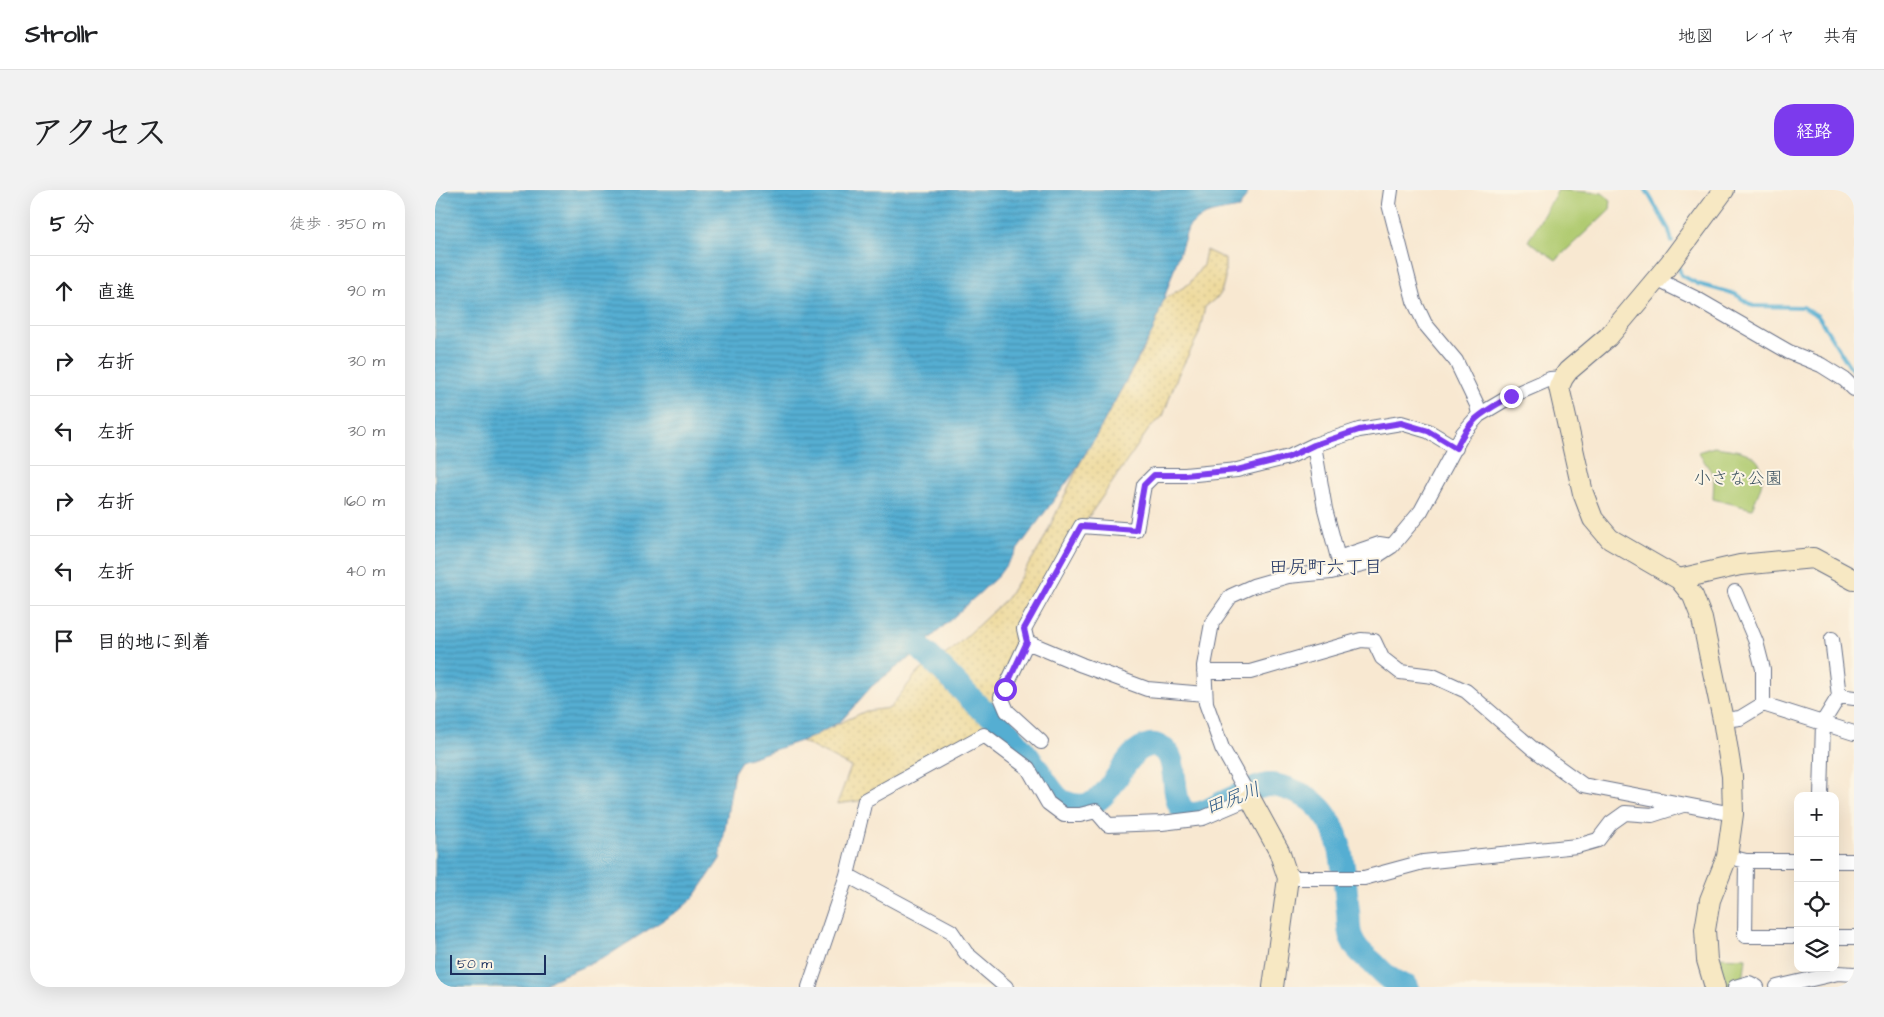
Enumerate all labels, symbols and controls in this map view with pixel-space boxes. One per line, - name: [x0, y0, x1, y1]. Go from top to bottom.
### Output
- text: Strollr: [25, 18, 98, 52]
- text: 地図: [1678, 24, 1714, 49]
- text: レイヤ: [1742, 24, 1795, 49]
- text: 共有: [1823, 24, 1859, 49]
- button: 経路: [1774, 104, 1854, 156]
- text: アクセス: [30, 109, 168, 158]
- text: 5 分: [50, 210, 94, 239]
- text: 徒歩 · 350 m: [290, 213, 385, 235]
- icon: ahead: [50, 277, 78, 305]
- text: 直進: [97, 279, 135, 306]
- text: 90 m: [347, 280, 385, 302]
- icon: right: [50, 347, 78, 375]
- text: 右折: [97, 349, 135, 376]
- text: 30 m: [348, 350, 385, 372]
- route end: [1500, 385, 1523, 408]
- icon: left: [50, 417, 78, 445]
- text: 左折: [97, 419, 135, 446]
- text: 30 m: [348, 420, 385, 442]
- park label: 小さな公園: [1693, 466, 1783, 491]
- icon: right: [50, 487, 78, 515]
- text: 右折: [97, 489, 135, 516]
- text: 160 m: [344, 490, 385, 512]
- district label: 田尻町六丁目: [1269, 554, 1383, 581]
- icon: left: [50, 557, 78, 585]
- text: 左折: [97, 559, 135, 586]
- text: 40 m: [345, 560, 385, 582]
- icon: arrive: [50, 627, 78, 655]
- text: 目的地に到着: [97, 629, 211, 656]
- route start: [994, 678, 1017, 701]
- water label: 田尻川: [1202, 776, 1264, 822]
- map controls: [1794, 792, 1839, 972]
- button: +: [1794, 792, 1839, 837]
- button: −: [1794, 837, 1839, 882]
- button: locate: [1794, 882, 1839, 927]
- button: layers: [1794, 927, 1839, 972]
- scale bar: [450, 952, 546, 975]
- text: 50 m: [457, 954, 492, 974]

